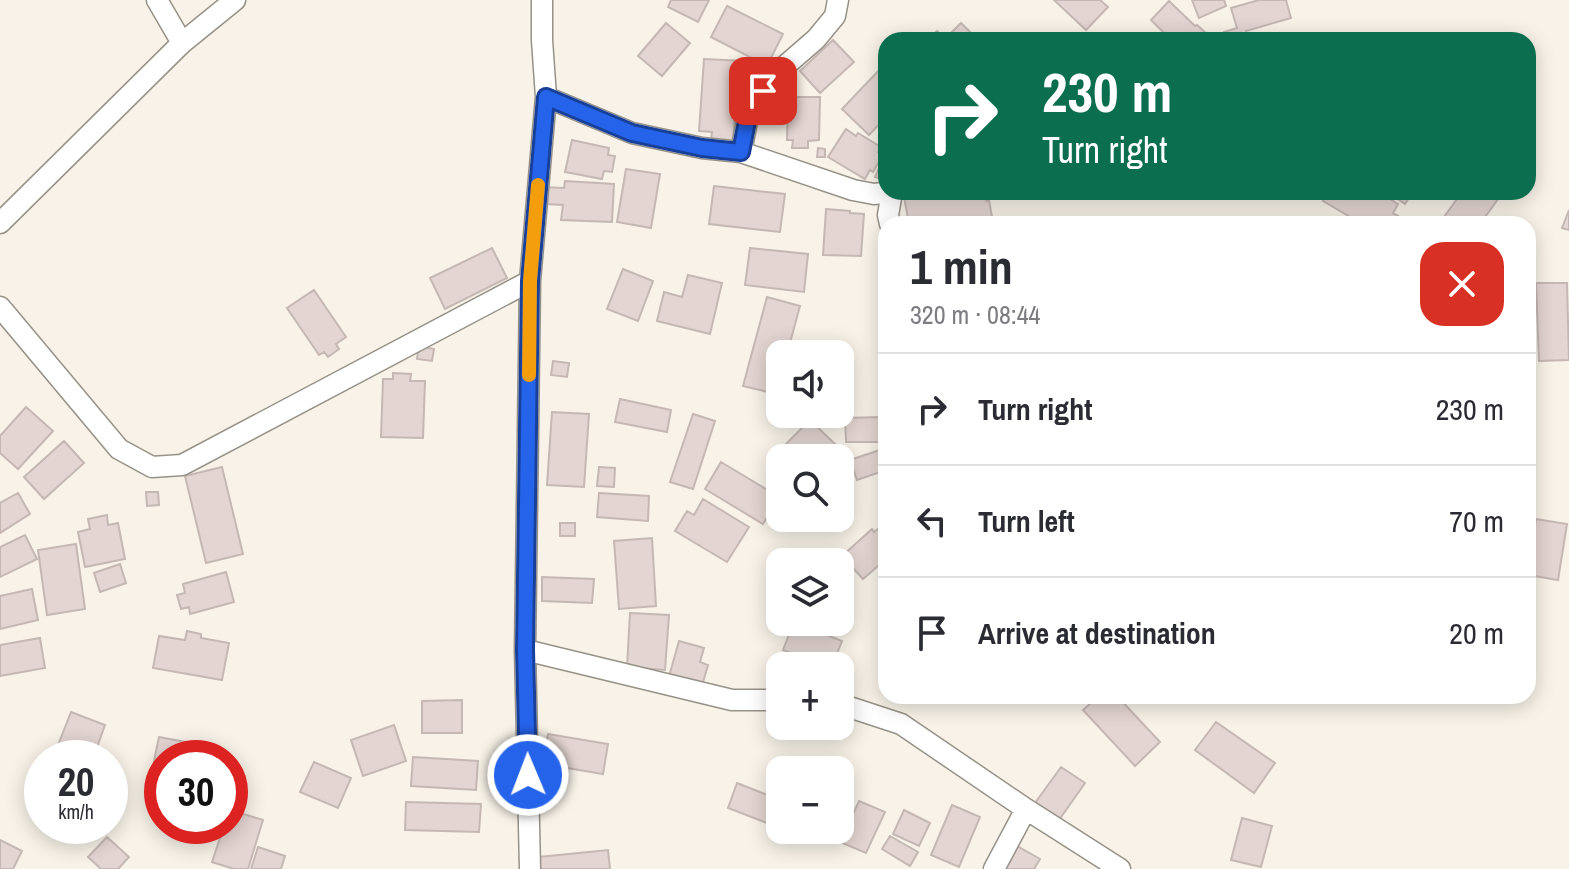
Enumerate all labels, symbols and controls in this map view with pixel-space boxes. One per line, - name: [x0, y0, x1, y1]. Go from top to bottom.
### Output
- text: 230 m: [1042, 54, 1172, 129]
- pin: [729, 57, 797, 125]
- icon: right: [910, 64, 1014, 168]
- icon: arrive: [741, 69, 785, 113]
- text: Turn right: [1042, 126, 1167, 174]
- text: 1 min: [910, 234, 1013, 299]
- button: close: [1420, 242, 1504, 326]
- text: 320 m · 08:44: [910, 297, 1040, 332]
- map controls: [766, 340, 854, 844]
- button: sound: [766, 340, 854, 428]
- icon: right: [910, 387, 954, 431]
- text: Turn right: [978, 389, 1092, 429]
- text: 230 m: [1436, 389, 1504, 429]
- button: search: [766, 444, 854, 532]
- icon: left: [910, 499, 954, 543]
- text: Turn left: [978, 501, 1075, 541]
- text: 70 m: [1449, 501, 1504, 541]
- button: layers: [766, 548, 854, 636]
- icon: arrive: [910, 611, 954, 655]
- text: Arrive at destination: [978, 613, 1216, 653]
- text: 20 m: [1449, 613, 1504, 653]
- button: +: [766, 652, 854, 740]
- position arrow: [486, 733, 570, 817]
- speed limit sign: 30: [144, 740, 248, 844]
- text: 20: [58, 755, 94, 808]
- button: −: [766, 756, 854, 844]
- text: km/h: [58, 798, 94, 825]

